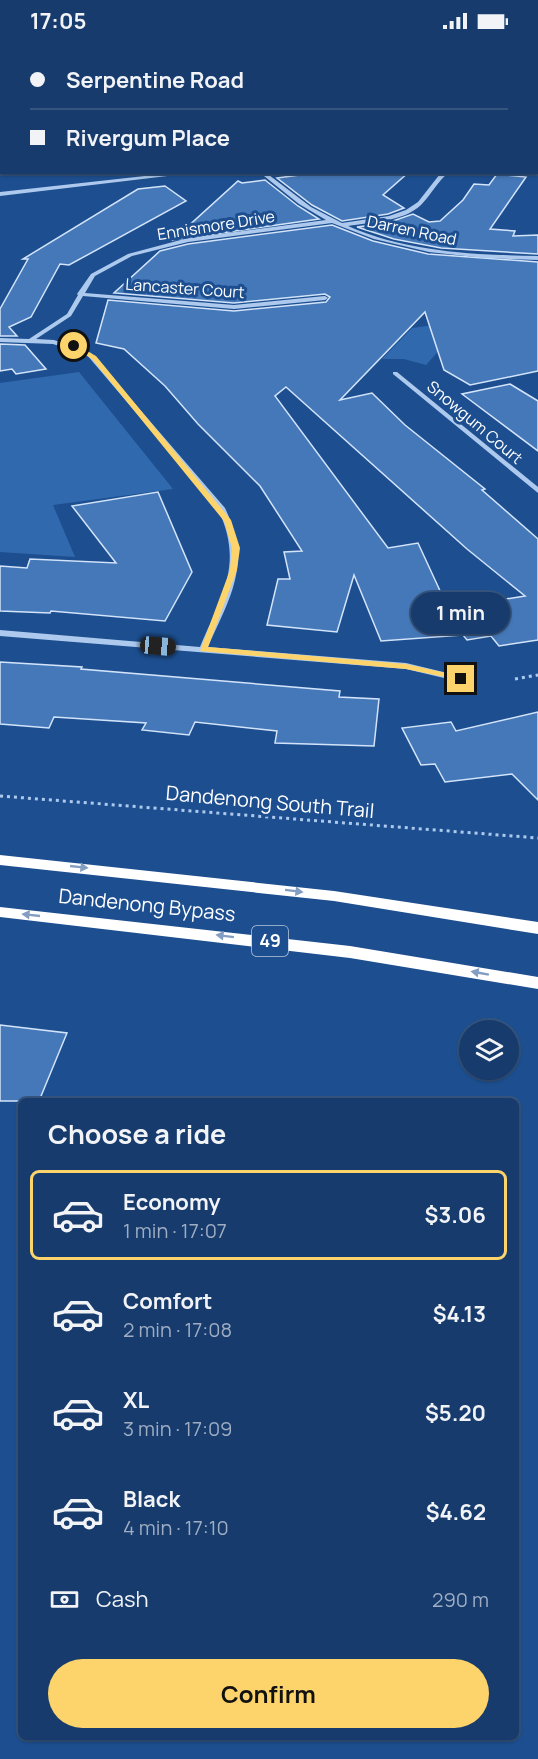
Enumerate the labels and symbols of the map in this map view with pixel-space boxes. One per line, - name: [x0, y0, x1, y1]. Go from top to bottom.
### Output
- street label: Ennismore Drive: [156, 205, 276, 245]
- street label: Darren Road: [365, 210, 459, 250]
- street label: Lancaster Court: [125, 273, 245, 303]
- route start: [60, 332, 87, 359]
- street label: Snowgum Court: [422, 375, 528, 469]
- callout: 1 min: [412, 592, 510, 634]
- car: [139, 635, 177, 657]
- route end: [447, 665, 474, 692]
- street label: Dandenong South Trail: [165, 779, 375, 824]
- one-way arrow: [70, 862, 89, 872]
- street label: Dandenong Bypass: [57, 882, 237, 927]
- one-way arrow: [284, 886, 303, 896]
- one-way arrow: [22, 910, 41, 920]
- road number: 49: [252, 926, 288, 956]
- one-way arrow: [216, 931, 235, 941]
- one-way arrow: [471, 968, 490, 977]

